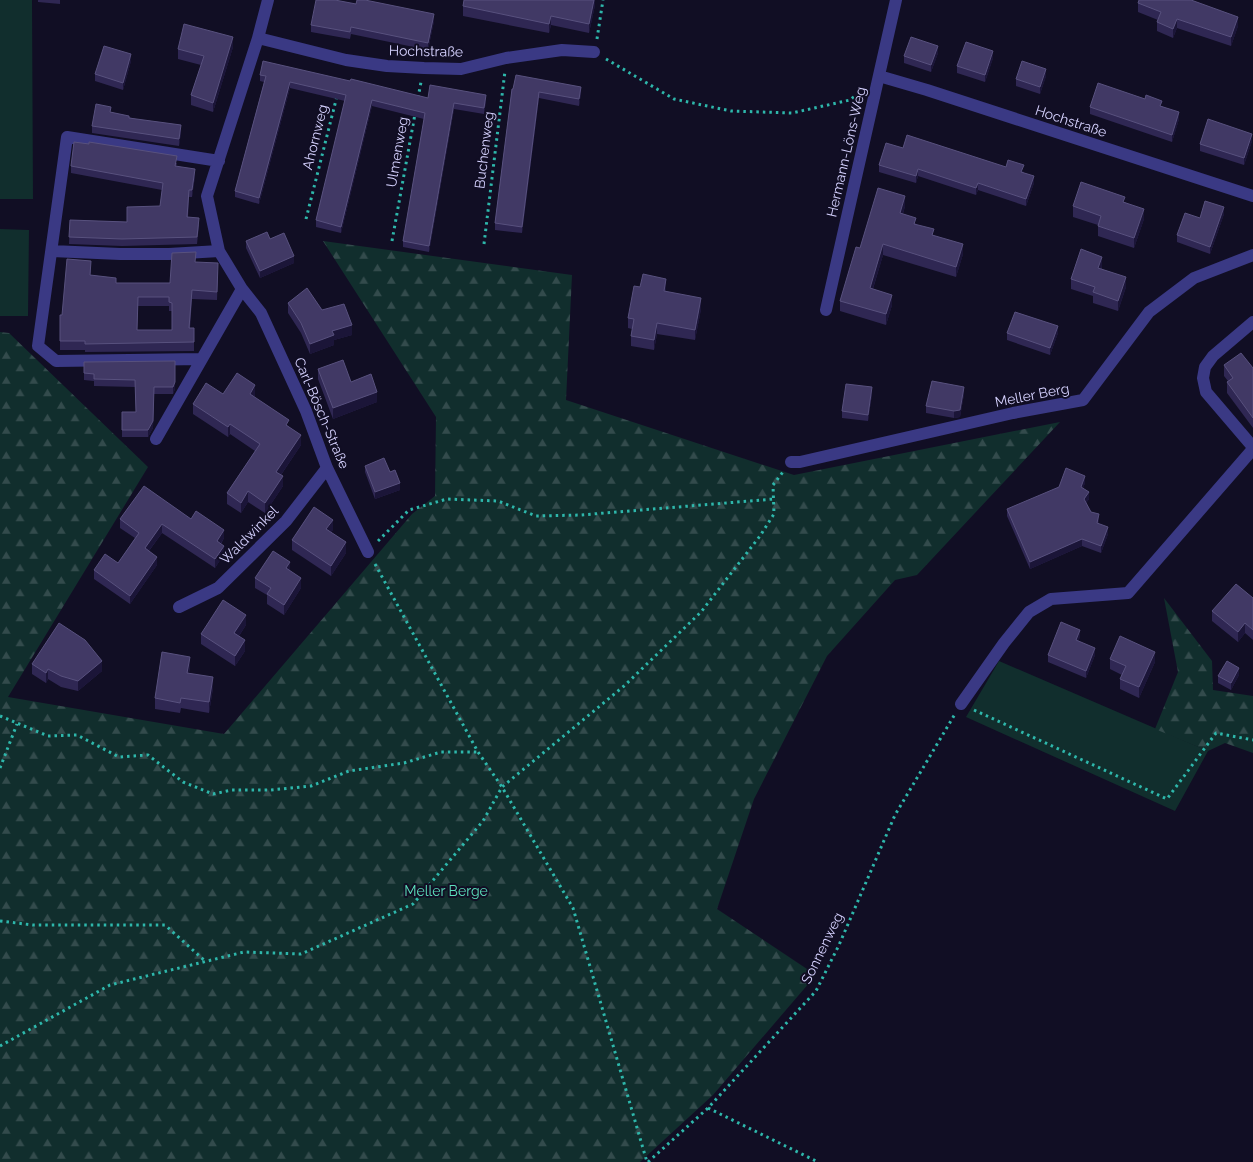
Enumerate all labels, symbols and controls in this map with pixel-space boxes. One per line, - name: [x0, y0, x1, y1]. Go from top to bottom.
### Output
- street label: Hochstraße: [389, 42, 463, 60]
- street label: Hermann-Löns-Weg: [823, 85, 869, 219]
- street label: Hochstraße: [1033, 102, 1109, 140]
- street label: Ahornweg: [299, 103, 331, 171]
- street label: Buchenweg: [471, 110, 497, 190]
- street label: Ulmenweg: [383, 115, 411, 189]
- street label: Carl-Bösch-Straße: [291, 355, 353, 471]
- street label: Meller Berg: [994, 380, 1070, 410]
- street label: Waldwinkel: [217, 502, 282, 567]
- park label: Meller Berge: [404, 883, 488, 899]
- street label: Sonnenweg: [798, 910, 846, 986]

